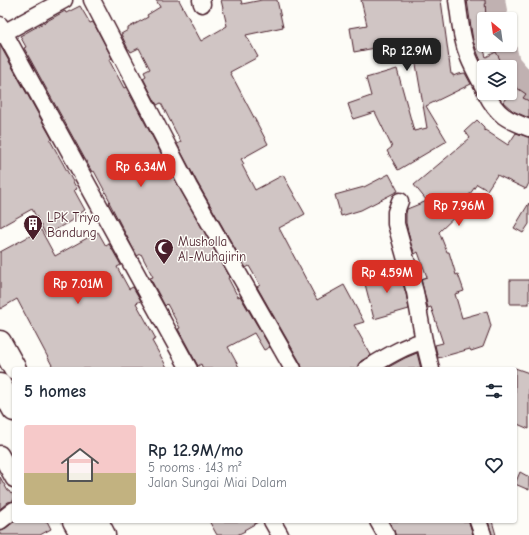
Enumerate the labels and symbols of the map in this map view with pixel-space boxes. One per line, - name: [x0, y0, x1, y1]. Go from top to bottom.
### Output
- north arrow: [477, 12, 517, 52]
- pin: Rp 12.9M: [366, 38, 448, 72]
- pin: Rp 6.34M: [100, 154, 182, 188]
- pin: Rp 7.96M: [418, 193, 500, 227]
- place label: LPK Triyo Bandung: [47, 210, 100, 240]
- building icon: LPK Triyo Bandung: [22, 213, 44, 241]
- place label: Musholla Al-Muhajirin: [178, 234, 246, 264]
- mosque icon: Musholla Al-Muhajirin: [153, 237, 175, 265]
- pin: Rp 4.59M: [346, 260, 428, 294]
- pin: Rp 7.01M: [37, 271, 119, 305]

